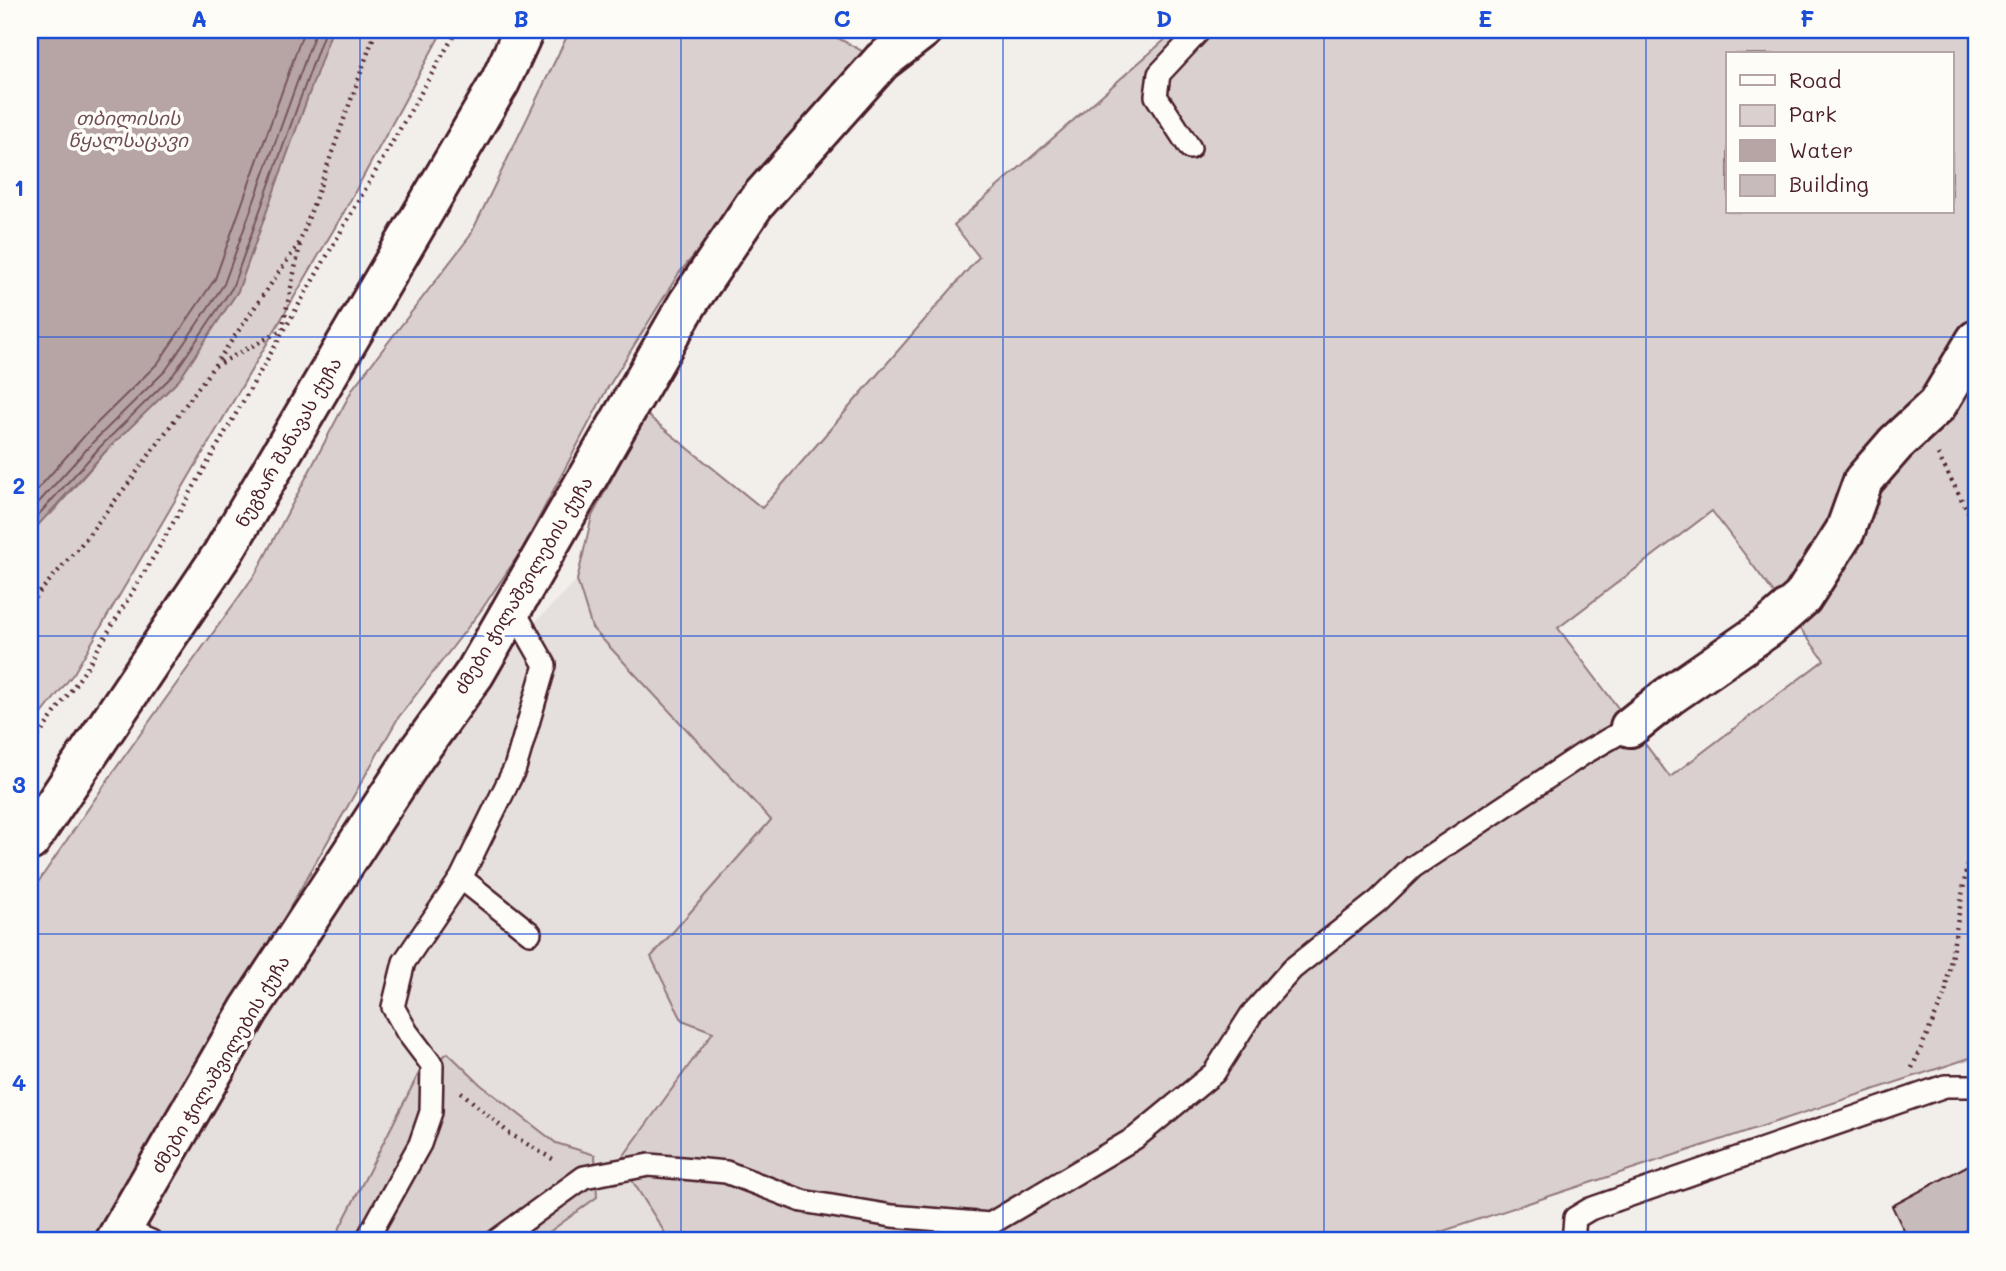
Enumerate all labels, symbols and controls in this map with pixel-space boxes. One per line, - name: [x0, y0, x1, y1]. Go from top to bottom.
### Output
- text: A: [191, 3, 207, 33]
- text: B: [513, 3, 529, 33]
- text: C: [833, 3, 851, 33]
- text: D: [1156, 3, 1172, 33]
- text: E: [1478, 3, 1492, 33]
- text: F: [1800, 3, 1814, 33]
- legend: [1726, 52, 1954, 214]
- text: Road: [1789, 66, 1841, 93]
- text: Park: [1789, 100, 1837, 127]
- water label: თბილისის წყალსაცავი: [68, 105, 189, 152]
- text: Water: [1789, 136, 1853, 163]
- text: Building: [1789, 170, 1869, 197]
- text: 1: [14, 172, 24, 202]
- street label: ნუგზარ შანავას ქუჩა: [229, 353, 347, 531]
- text: 2: [13, 470, 25, 500]
- street label: ძმები ჭილაშვილების ქუჩა: [448, 472, 598, 698]
- text: 3: [12, 769, 26, 799]
- street label: ძმები ჭილაშვილების ქუჩა: [145, 951, 295, 1177]
- text: 4: [12, 1067, 26, 1097]

